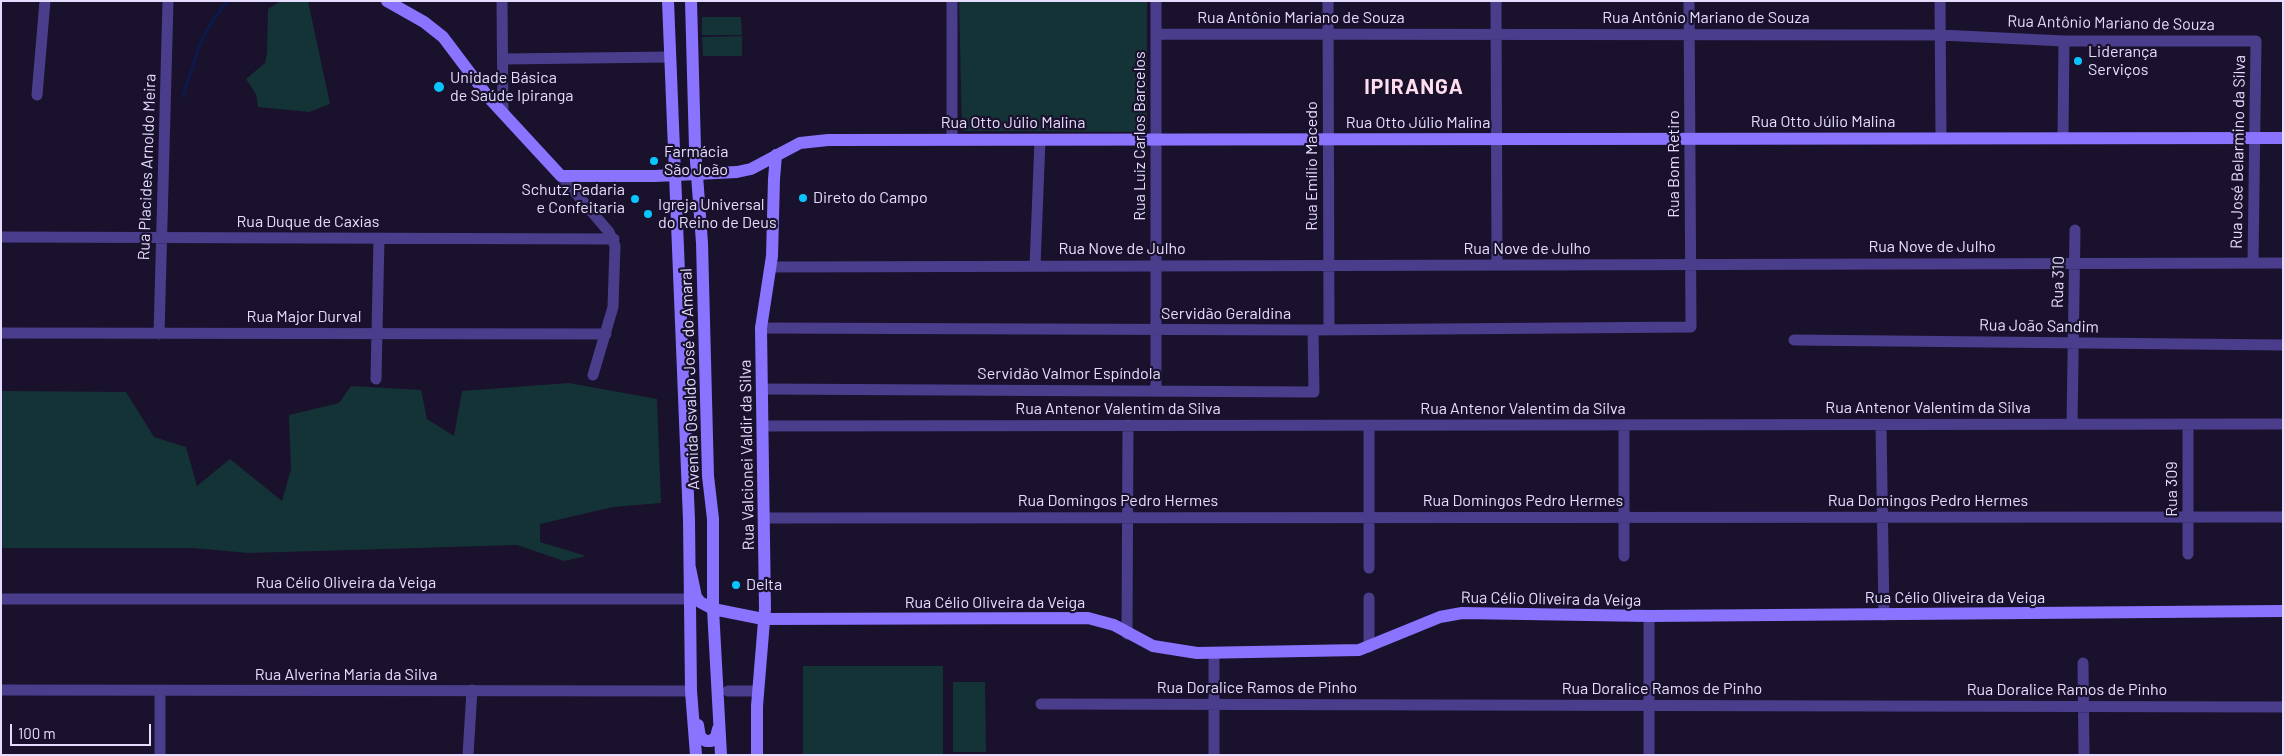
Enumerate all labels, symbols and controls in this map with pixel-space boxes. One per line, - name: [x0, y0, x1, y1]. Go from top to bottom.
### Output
- street label: Rua Antônio Mariano de Souza: [1197, 8, 1405, 28]
- street label: Rua Antônio Mariano de Souza: [1602, 8, 1810, 28]
- street label: Rua Antônio Mariano de Souza: [2007, 12, 2215, 34]
- place label: Liderança Serviços: [2088, 42, 2157, 80]
- street label: Rua Luiz Carlos Barcelos: [1130, 51, 1150, 221]
- marker: Liderança Serviços: [2072, 55, 2084, 67]
- street label: Rua José Belarmino da Silva: [2227, 55, 2249, 249]
- place label: Unidade Básica de Saúde Ipiranga: [450, 68, 573, 106]
- street label: Rua Placides Arnoldo Meira: [134, 73, 160, 261]
- district label: IPIRANGA: [1363, 74, 1465, 100]
- marker: Unidade Básica de Saúde Ipiranga: [432, 80, 446, 94]
- street label: Rua Emílio Macedo: [1302, 101, 1322, 231]
- street label: Rua Bom Retiro: [1664, 110, 1684, 218]
- street label: Rua Otto Júlio Malina: [1751, 112, 1895, 132]
- street label: Rua Otto Júlio Malina: [941, 113, 1085, 133]
- street label: Rua Otto Júlio Malina: [1346, 113, 1490, 133]
- place label: Farmácia São João: [664, 142, 728, 180]
- marker: Farmácia São João: [648, 155, 660, 167]
- place label: Schutz Padaria e Confeitaria: [521, 180, 625, 218]
- place label: Direto do Campo: [813, 188, 928, 208]
- marker: Direto do Campo: [797, 192, 809, 204]
- marker: Schutz Padaria e Confeitaria: [629, 193, 641, 205]
- place label: Igreja Universal do Reino de Deus: [658, 195, 777, 233]
- marker: Igreja Universal do Reino de Deus: [642, 208, 654, 220]
- street label: Rua Duque de Caxias: [237, 212, 379, 232]
- street label: Rua Nove de Julho: [1868, 237, 1996, 257]
- street label: Rua Nove de Julho: [1058, 239, 1186, 259]
- street label: Rua Nove de Julho: [1463, 239, 1591, 259]
- street label: Rua 310: [2048, 256, 2068, 308]
- street label: Avenida Osvaldo José do Amaral: [677, 268, 703, 490]
- street label: Servidão Geraldina: [1161, 304, 1291, 324]
- street label: Rua Major Durval: [247, 307, 361, 327]
- street label: Rua João Sandim: [1979, 315, 2099, 337]
- street label: Rua Valcionei Valdir da Silva: [736, 359, 758, 551]
- street label: Servidão Valmor Espíndola: [977, 364, 1161, 384]
- street label: Rua Antenor Valentim da Silva: [1825, 398, 2031, 418]
- street label: Rua Antenor Valentim da Silva: [1015, 399, 1221, 419]
- street label: Rua Antenor Valentim da Silva: [1420, 399, 1626, 419]
- street label: Rua 309: [2162, 461, 2182, 517]
- street label: Rua Domingos Pedro Hermes: [1018, 491, 1218, 511]
- street label: Rua Domingos Pedro Hermes: [1423, 491, 1623, 511]
- street label: Rua Domingos Pedro Hermes: [1828, 491, 2028, 511]
- street label: Rua Célio Oliveira da Veiga: [256, 573, 436, 593]
- place label: Delta: [746, 575, 782, 595]
- marker: Delta: [730, 579, 742, 591]
- street label: Rua Célio Oliveira da Veiga: [1461, 588, 1641, 610]
- street label: Rua Célio Oliveira da Veiga: [1865, 588, 2045, 608]
- street label: Rua Célio Oliveira da Veiga: [905, 593, 1085, 613]
- street label: Rua Alverina Maria da Silva: [255, 665, 437, 685]
- street label: Rua Doralice Ramos de Pinho: [1157, 678, 1357, 698]
- street label: Rua Doralice Ramos de Pinho: [1562, 679, 1762, 699]
- street label: Rua Doralice Ramos de Pinho: [1967, 680, 2167, 700]
- scale bar: [12, 714, 154, 746]
- text: 100 m: [18, 724, 56, 742]

